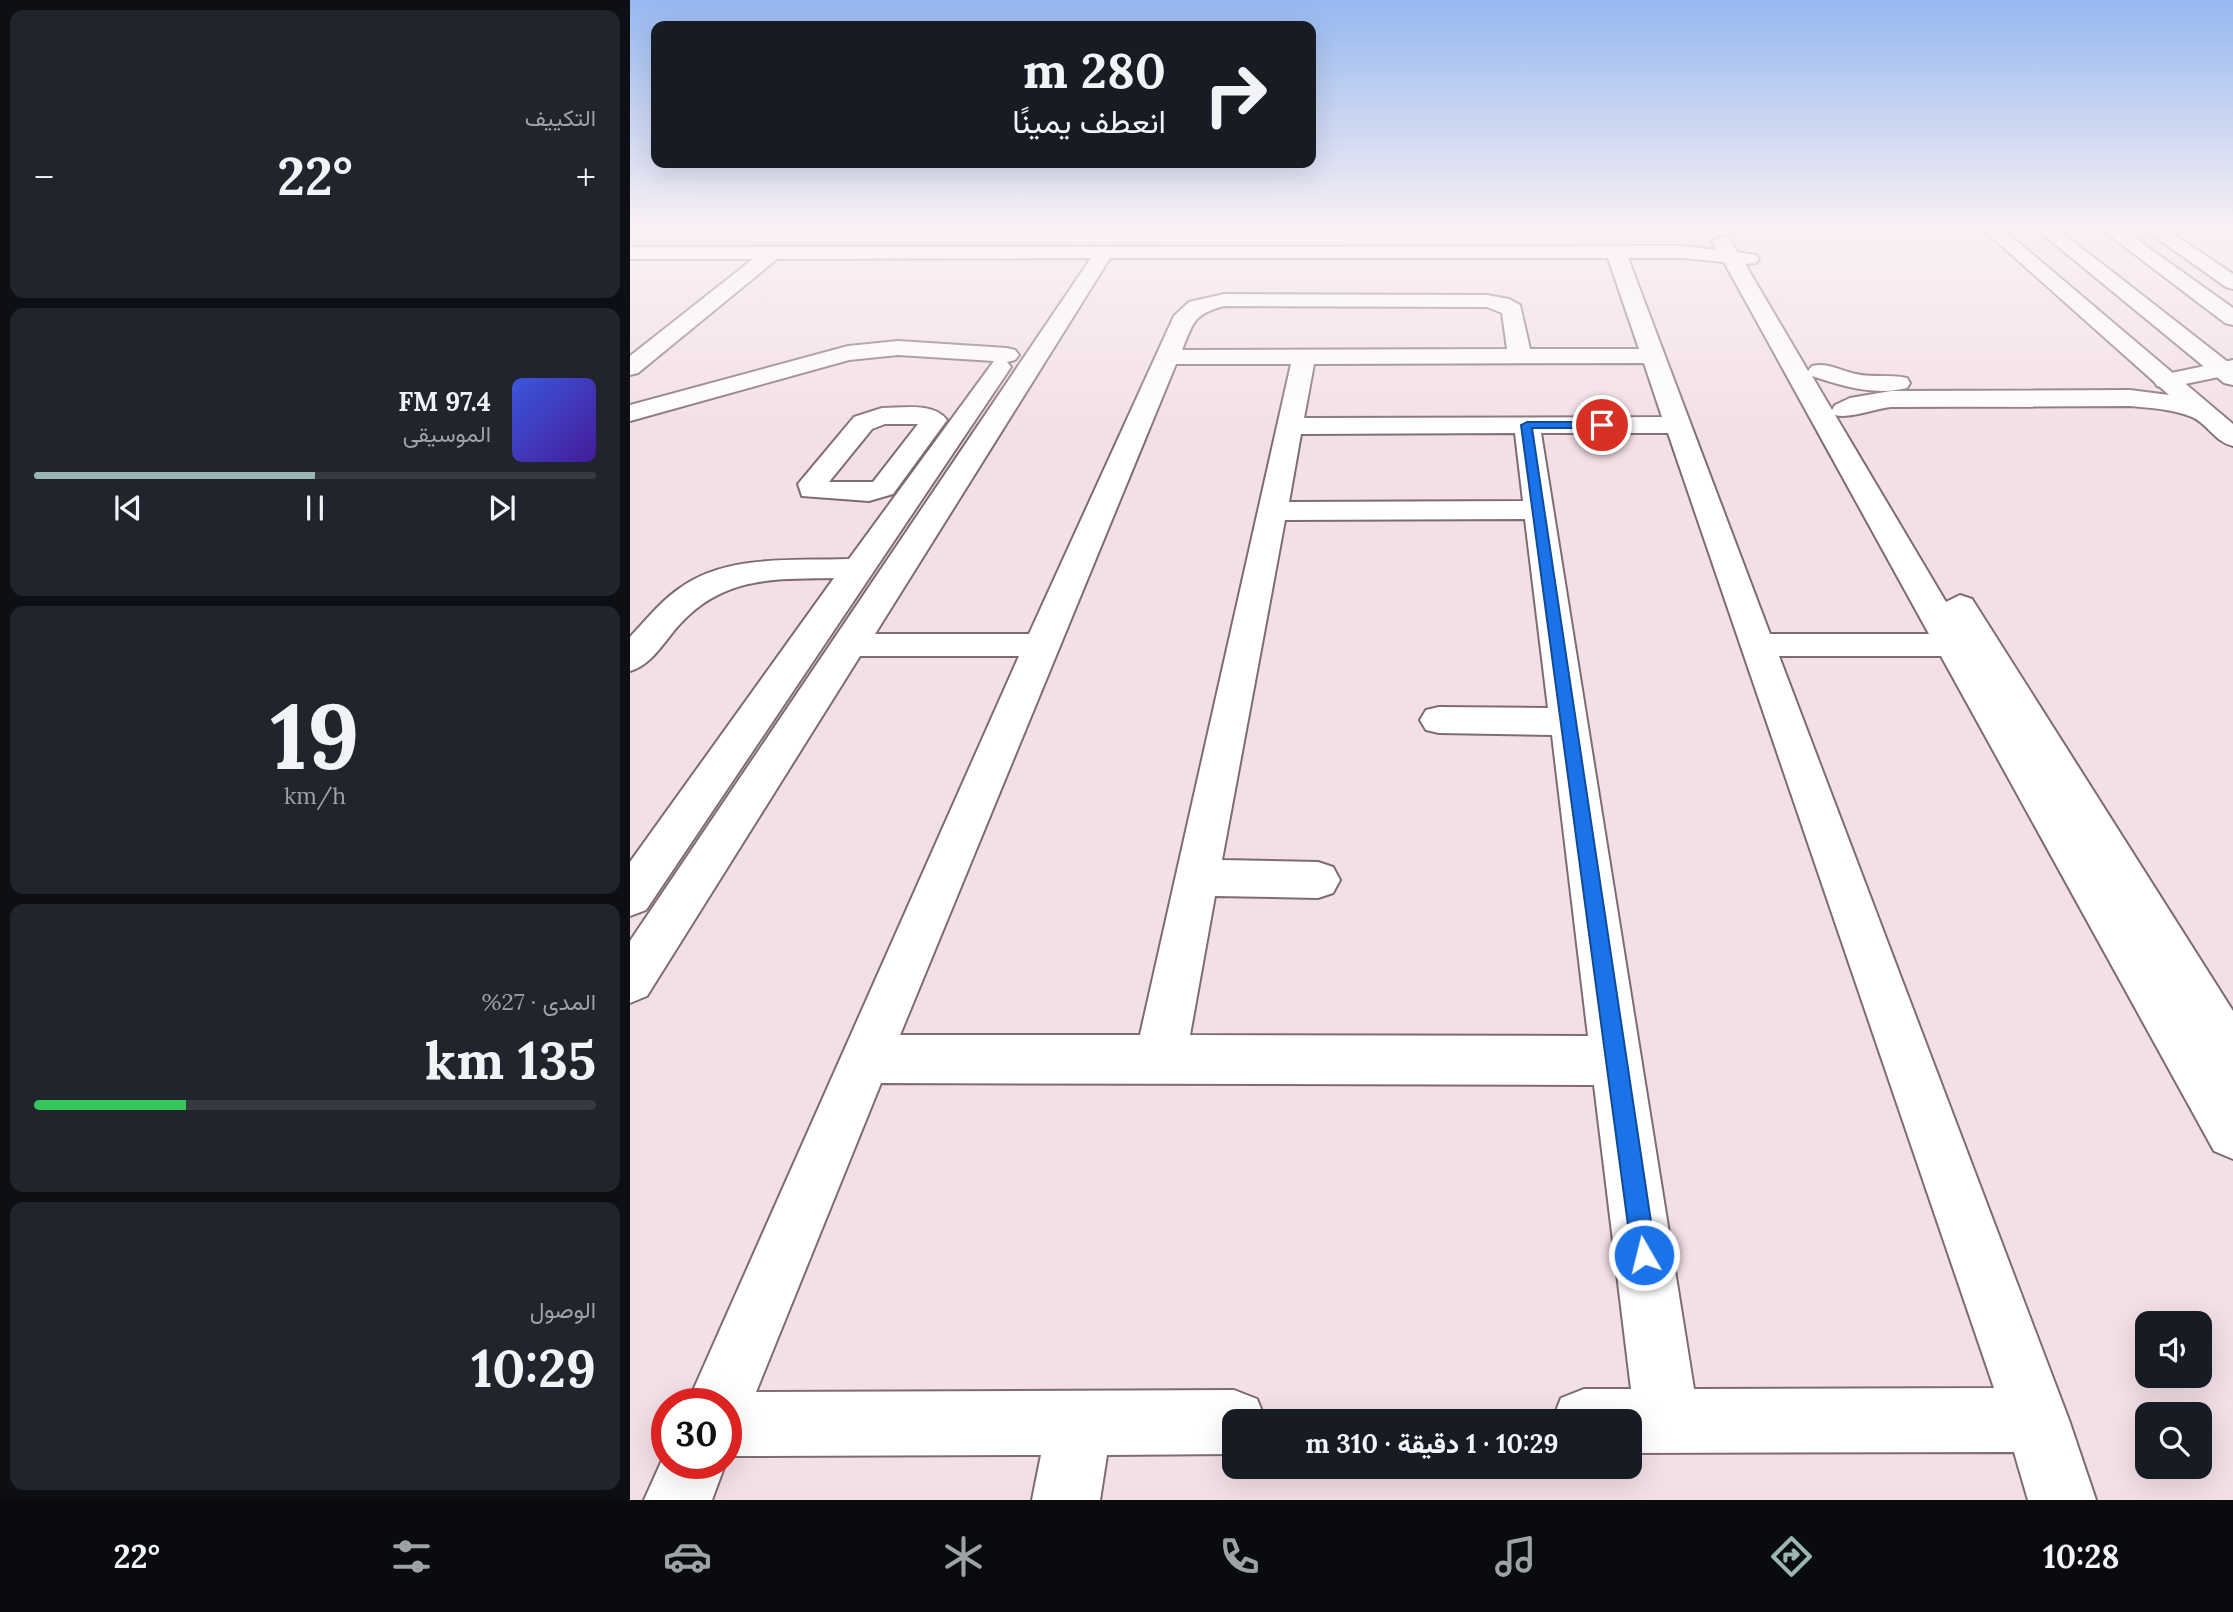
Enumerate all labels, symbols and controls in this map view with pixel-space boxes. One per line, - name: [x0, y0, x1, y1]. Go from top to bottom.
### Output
- text: 280 m: [1023, 39, 1166, 101]
- icon: right: [1190, 49, 1281, 140]
- text: انعطف يمينًا: [1012, 101, 1166, 142]
- text: التكييف: [525, 103, 596, 132]
- text: 22°: [277, 143, 353, 209]
- text: −: [34, 153, 54, 201]
- text: +: [576, 153, 596, 201]
- text: 97.4 FM: [398, 385, 491, 418]
- pin: [1572, 395, 1632, 455]
- icon: arrive: [1583, 406, 1621, 444]
- text: الموسيقى: [403, 419, 491, 448]
- icon: previous: [109, 489, 147, 527]
- icon: pause: [296, 489, 334, 527]
- icon: next: [483, 489, 521, 527]
- text: 19: [270, 677, 360, 794]
- text: km/h: [284, 781, 346, 810]
- text: المدى · 27%: [482, 987, 596, 1016]
- text: 135 km: [425, 1027, 596, 1093]
- position arrow: [1607, 1218, 1681, 1292]
- text: الوصول: [530, 1295, 596, 1324]
- map controls: [2135, 1311, 2212, 1479]
- button: sound: [2135, 1311, 2212, 1388]
- text: 10:29: [471, 1335, 596, 1401]
- speed limit sign: 30: [651, 1388, 742, 1479]
- button: search: [2135, 1402, 2212, 1479]
- text: 10:29 · 1 دقيقة · 310 m: [1306, 1427, 1558, 1460]
- icon: filters: [387, 1532, 436, 1581]
- icon: car: [663, 1532, 712, 1581]
- icon: climate: [939, 1532, 988, 1581]
- icon: phone: [1215, 1532, 1264, 1581]
- icon: music: [1491, 1532, 1540, 1581]
- icon: directions: [1767, 1532, 1816, 1581]
- text: 22°: [114, 1536, 160, 1577]
- text: 10:28: [2043, 1536, 2120, 1577]

